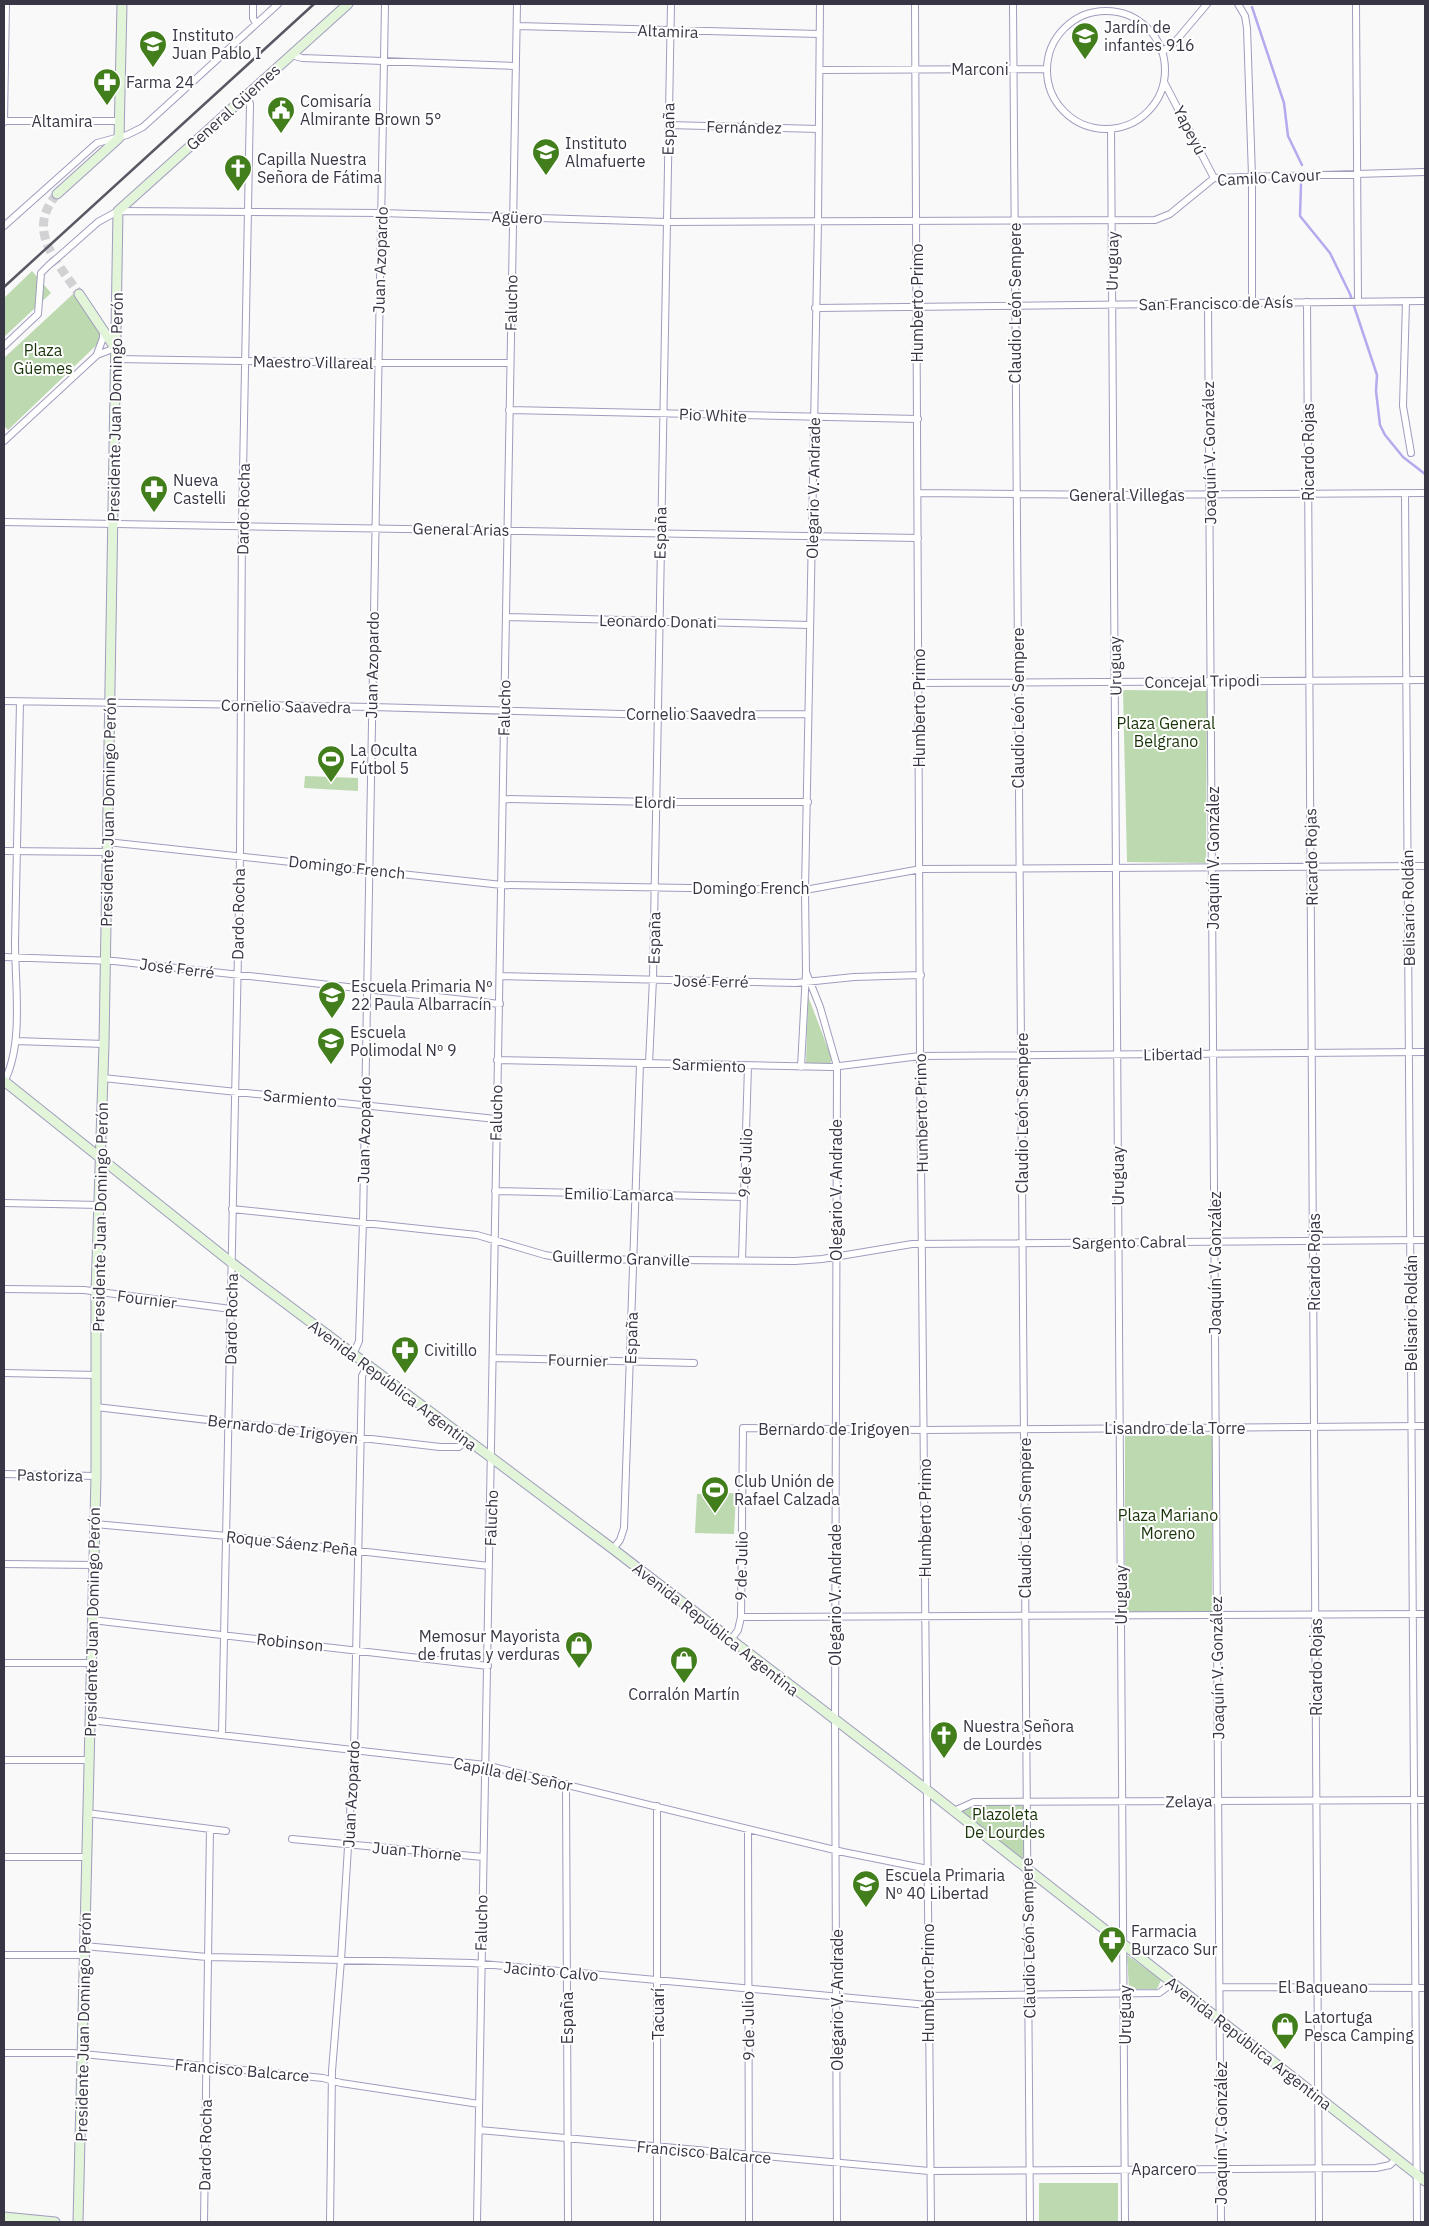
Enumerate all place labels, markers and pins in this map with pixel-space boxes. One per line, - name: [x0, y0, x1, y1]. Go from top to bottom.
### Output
- place label: Jardín de infantes 916: [1104, 17, 1195, 55]
- school or university icon: Jardín de infantes 916: [1070, 21, 1100, 60]
- place label: Instituto Juan Pablo I: [172, 25, 262, 63]
- school or university icon: Instituto Juan Pablo I: [138, 29, 168, 68]
- pharmacy icon: Farma 24: [92, 67, 122, 106]
- place label: Farma 24: [126, 72, 194, 92]
- place label: Comisaría Almirante Brown 5°: [300, 91, 442, 129]
- public building icon: Comisaría Almirante Brown 5°: [266, 95, 296, 134]
- place label: Instituto Almafuerte: [565, 133, 646, 171]
- school or university icon: Instituto Almafuerte: [531, 137, 561, 176]
- place label: Capilla Nuestra Señora de Fátima: [257, 149, 383, 187]
- church icon: Capilla Nuestra Señora de Fátima: [223, 153, 253, 192]
- place label: Nueva Castelli: [173, 470, 226, 508]
- pharmacy icon: Nueva Castelli: [139, 474, 169, 513]
- place label: La Oculta Fútbol 5: [350, 740, 418, 778]
- sports icon: La Oculta Fútbol 5: [316, 744, 346, 783]
- place label: Escuela Primaria Nº 22 Paula Albarracín: [351, 976, 493, 1014]
- school or university icon: Escuela Primaria Nº 22 Paula Albarracín: [317, 980, 347, 1019]
- place label: Escuela Polimodal Nº 9: [350, 1022, 457, 1060]
- school or university icon: Escuela Polimodal Nº 9: [316, 1026, 346, 1065]
- pharmacy icon: Civitillo: [390, 1335, 420, 1374]
- place label: Civitillo: [424, 1340, 477, 1360]
- place label: Club Unión de Rafael Calzada: [734, 1471, 840, 1509]
- sports icon: Club Unión de Rafael Calzada: [700, 1475, 730, 1514]
- place label: Memosur Mayorista de frutas y verduras: [418, 1626, 560, 1664]
- shop icon: Memosur Mayorista de frutas y verduras: [564, 1630, 594, 1669]
- shop icon: Corralón Martín: [669, 1645, 699, 1684]
- place label: Corralón Martín: [628, 1684, 740, 1704]
- place label: Nuestra Señora de Lourdes: [963, 1716, 1075, 1754]
- church icon: Nuestra Señora de Lourdes: [929, 1720, 959, 1759]
- place label: Escuela Primaria Nº 40 Libertad: [885, 1865, 1006, 1903]
- school or university icon: Escuela Primaria Nº 40 Libertad: [851, 1869, 881, 1908]
- place label: Farmacia Burzaco Sur: [1131, 1921, 1217, 1959]
- pharmacy icon: Farmacia Burzaco Sur: [1097, 1925, 1127, 1964]
- place label: Latortuga Pesca Camping: [1304, 2007, 1414, 2045]
- shop icon: Latortuga Pesca Camping: [1270, 2011, 1300, 2050]

